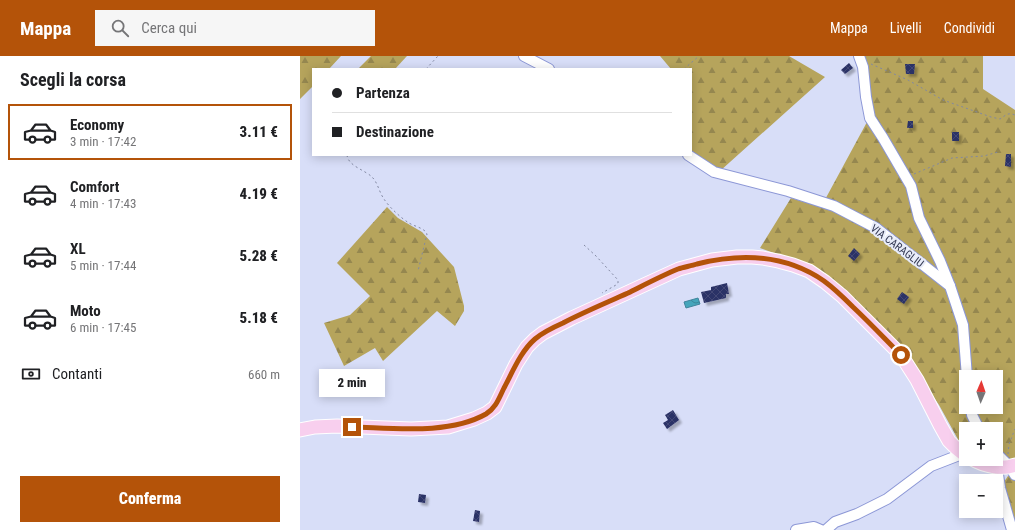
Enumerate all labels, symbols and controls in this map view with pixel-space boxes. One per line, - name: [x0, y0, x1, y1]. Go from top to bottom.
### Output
- search box: [95, 10, 375, 46]
- text: Mappa: [20, 17, 71, 40]
- icon: search: [109, 17, 131, 39]
- text: Cerca qui: [141, 19, 197, 37]
- text: Mappa: [830, 20, 868, 36]
- text: Livelli: [890, 20, 922, 36]
- text: Condividi: [944, 20, 995, 36]
- text: Scegli la corsa: [20, 69, 126, 90]
- text: Partenza: [356, 84, 410, 102]
- icon: car: [22, 114, 58, 150]
- text: Economy: [70, 116, 124, 134]
- text: 3.11 €: [240, 123, 278, 141]
- text: Destinazione: [356, 123, 434, 141]
- text: 3 min · 17:42: [70, 134, 136, 149]
- icon: car: [22, 176, 58, 212]
- text: Comfort: [70, 178, 119, 196]
- text: 4.19 €: [240, 185, 278, 203]
- text: 4 min · 17:43: [70, 196, 136, 211]
- street label: VIA CARAGLIU: [868, 222, 926, 270]
- icon: car: [22, 238, 58, 274]
- text: XL: [70, 240, 86, 258]
- text: 5.28 €: [240, 247, 278, 265]
- text: 5 min · 17:44: [70, 258, 136, 273]
- icon: car: [22, 300, 58, 336]
- text: Moto: [70, 302, 101, 320]
- text: 5.18 €: [240, 309, 278, 327]
- text: 6 min · 17:45: [70, 320, 136, 335]
- route start: [892, 346, 910, 364]
- icon: cash: [20, 363, 42, 385]
- text: Contanti: [52, 365, 102, 383]
- text: 660 m: [248, 367, 280, 382]
- callout: 2 min: [319, 369, 385, 397]
- north arrow: [959, 370, 1003, 414]
- map controls: [959, 370, 1003, 518]
- text: 2 min: [338, 375, 366, 390]
- route end: [343, 418, 361, 436]
- button: +: [959, 422, 1003, 466]
- button: −: [959, 474, 1003, 518]
- button: Conferma: [20, 476, 280, 522]

